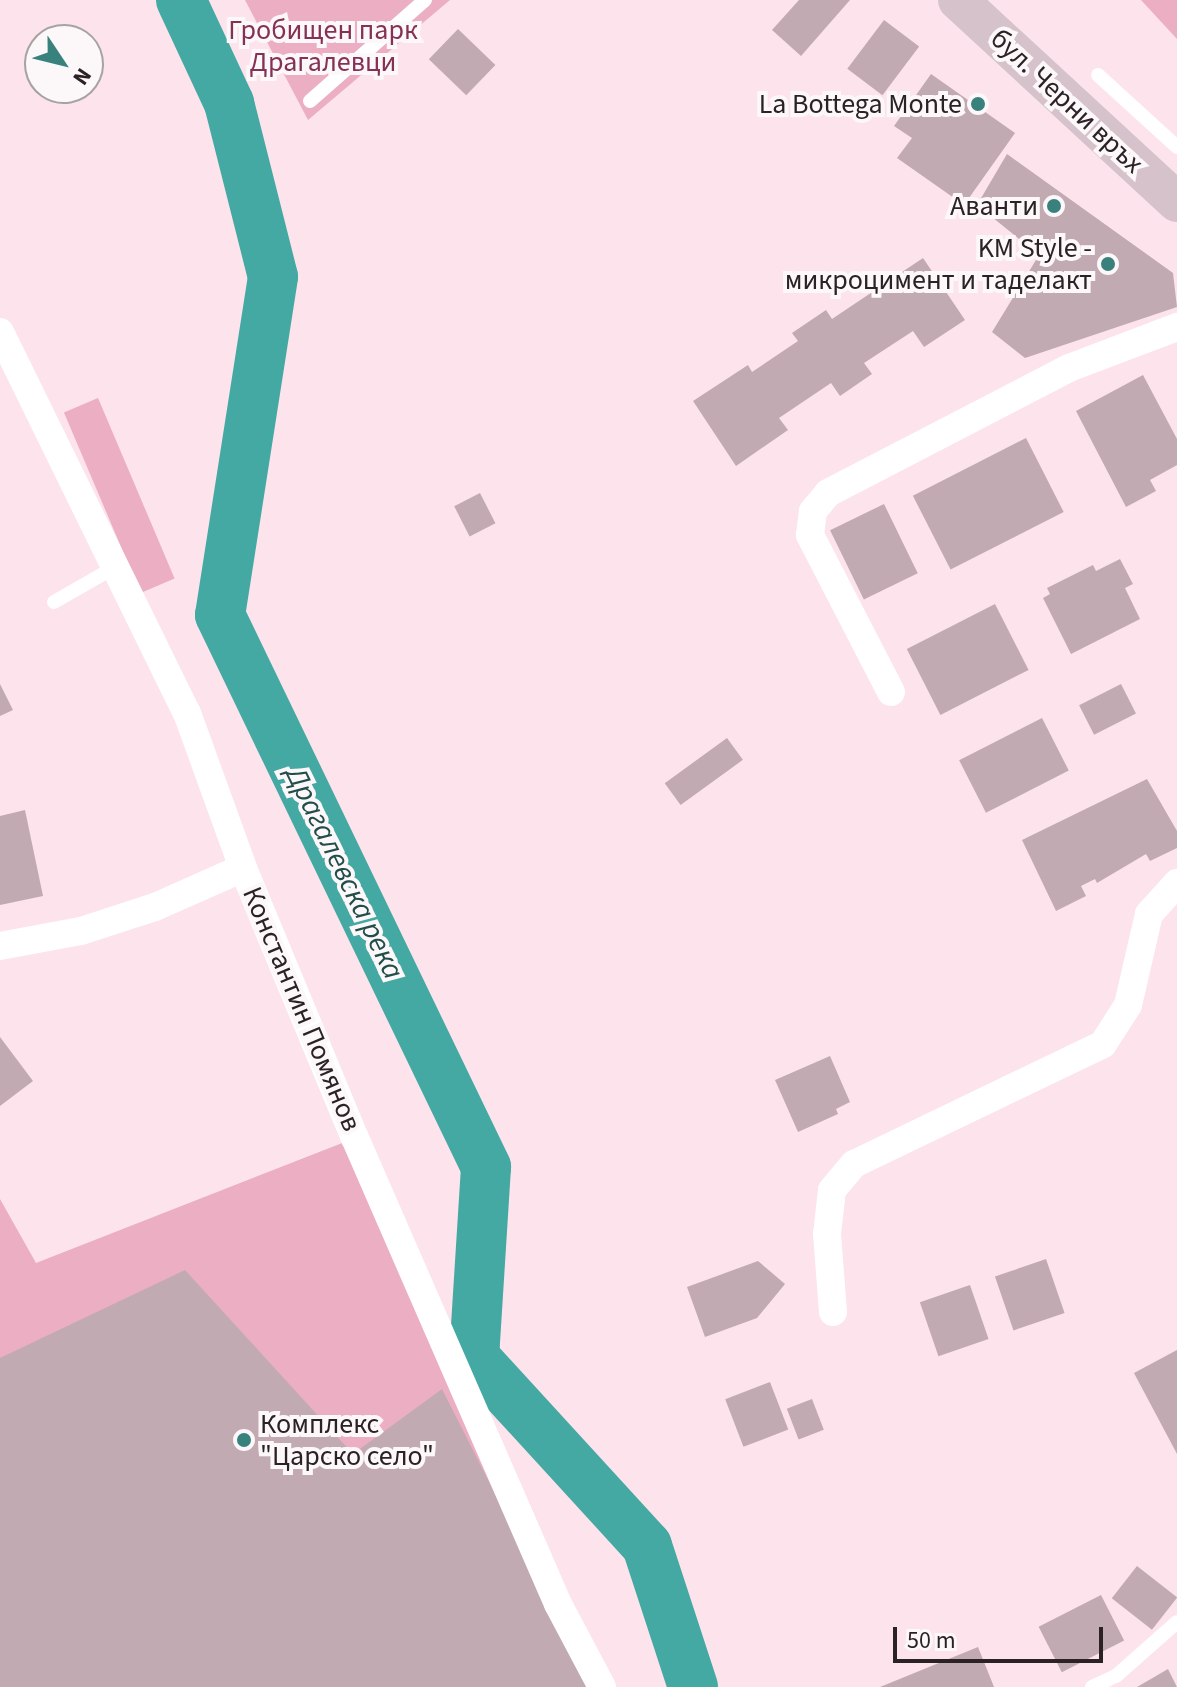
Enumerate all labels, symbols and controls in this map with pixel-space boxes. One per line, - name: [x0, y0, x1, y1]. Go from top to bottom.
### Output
- park label: Гробищен парк Драгалевци: [228, 13, 418, 79]
- street label: бул. Черни връх: [984, 22, 1150, 180]
- north arrow: [24, 24, 104, 104]
- text: N: [65, 61, 99, 92]
- place label: La Bottega Monte: [759, 87, 962, 121]
- marker: La Bottega Monte: [969, 95, 987, 113]
- place label: Аванти: [950, 189, 1038, 223]
- marker: Аванти: [1045, 197, 1063, 215]
- place label: KM Style - микроцимент и таделакт: [785, 231, 1092, 297]
- marker: KM Style - микроцимент и таделакт: [1099, 255, 1117, 273]
- water label: Драгалевска река: [277, 761, 411, 985]
- street label: Константин Помянов: [235, 882, 369, 1136]
- place label: Комплекс "Царско село": [260, 1407, 434, 1473]
- marker: Комплекс "Царско село": [235, 1431, 253, 1449]
- scale bar: [897, 1611, 1107, 1661]
- text: 50 m: [907, 1623, 956, 1658]

